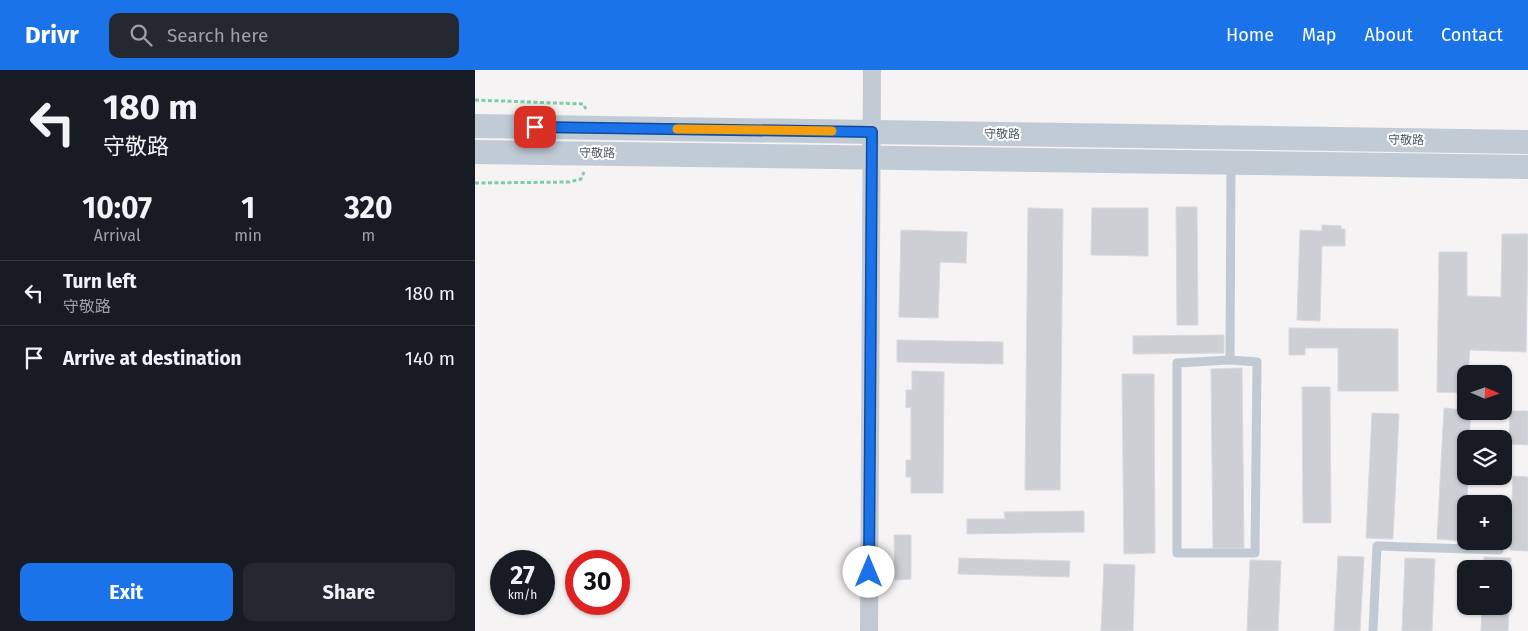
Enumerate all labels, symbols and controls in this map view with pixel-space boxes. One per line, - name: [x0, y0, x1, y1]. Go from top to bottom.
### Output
- search box: [109, 13, 459, 58]
- text: Drivr: [25, 21, 79, 49]
- icon: search: [127, 21, 155, 49]
- text: Search here: [167, 24, 268, 47]
- text: Home: [1226, 24, 1274, 46]
- text: Map: [1302, 24, 1336, 46]
- text: About: [1364, 24, 1413, 46]
- text: Contact: [1441, 24, 1503, 46]
- text: 180 m: [103, 86, 198, 128]
- icon: left: [20, 90, 85, 155]
- pin: [514, 106, 556, 148]
- icon: arrive: [521, 113, 549, 141]
- street label: 守敬路: [984, 127, 1020, 141]
- text: 守敬路: [103, 133, 169, 160]
- street label: 守敬路: [1388, 133, 1424, 147]
- street label: 守敬路: [579, 146, 615, 160]
- text: 10:07: [82, 190, 152, 226]
- text: 1: [241, 190, 255, 226]
- text: 320: [344, 190, 393, 226]
- text: Arrival: [94, 226, 141, 245]
- text: min: [234, 226, 262, 245]
- text: m: [362, 226, 375, 245]
- text: Turn left: [63, 270, 137, 293]
- icon: left: [20, 279, 48, 307]
- text: 180 m: [404, 282, 455, 305]
- text: 守敬路: [63, 297, 111, 316]
- icon: arrive: [20, 344, 48, 372]
- text: Arrive at destination: [63, 347, 242, 370]
- text: 140 m: [405, 347, 455, 370]
- north arrow: [1457, 365, 1513, 420]
- map controls: [1457, 365, 1512, 615]
- button: layers: [1457, 430, 1512, 485]
- button: +: [1457, 495, 1512, 550]
- position arrow: [842, 545, 894, 597]
- speed limit sign: 30: [565, 550, 630, 615]
- button: −: [1457, 560, 1512, 615]
- text: 27: [510, 561, 535, 591]
- button: Exit: [20, 563, 233, 621]
- button: Share: [243, 563, 455, 621]
- text: km/h: [508, 588, 537, 602]

